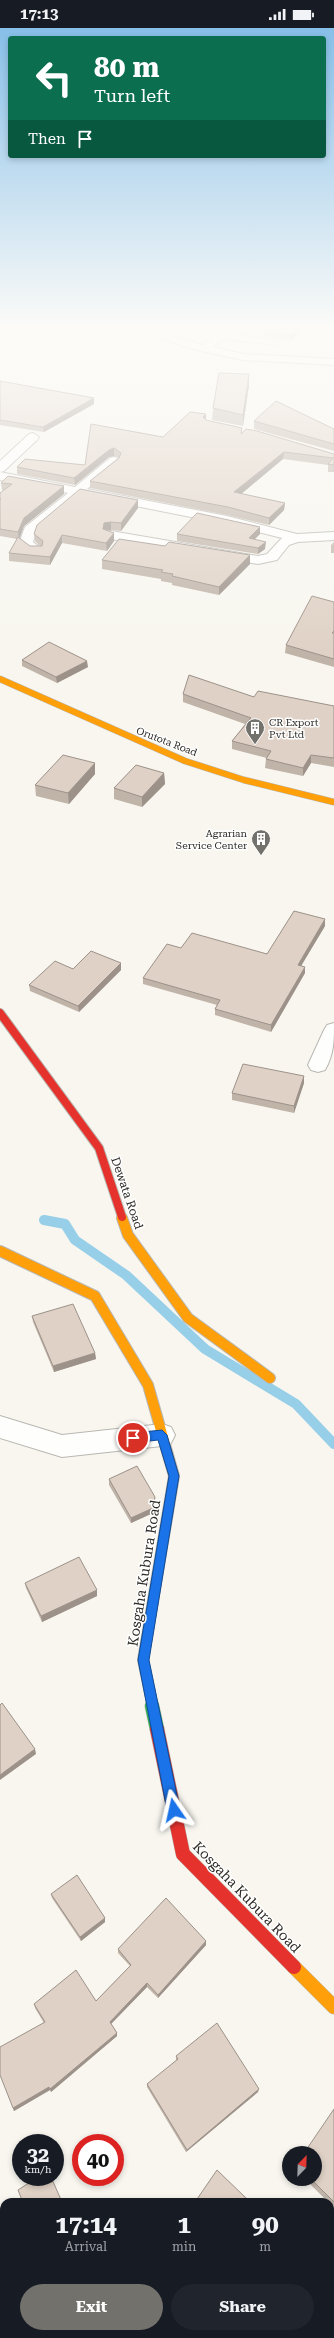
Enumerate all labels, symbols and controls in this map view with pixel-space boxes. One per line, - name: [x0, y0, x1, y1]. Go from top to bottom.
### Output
- text: 17:13: [20, 5, 58, 23]
- text: 80 m: [94, 51, 159, 84]
- icon: left: [28, 52, 80, 104]
- text: Turn left: [94, 85, 170, 106]
- icon: arrive: [74, 128, 96, 150]
- text: Then: [28, 130, 66, 148]
- building icon: CR Export Pvt Ltd: [244, 717, 266, 745]
- place label: CR Export Pvt Ltd: [269, 717, 319, 740]
- street label: Orutota Road: [135, 725, 199, 758]
- place label: Agrarian Service Center: [176, 828, 248, 851]
- building icon: Agrarian Service Center: [250, 828, 272, 856]
- street label: Dewata Road: [108, 1155, 146, 1231]
- pin: [116, 1421, 150, 1455]
- icon: arrive: [122, 1427, 144, 1449]
- street label: Kosgaha Kubura Road: [125, 1499, 163, 1647]
- position arrow: [153, 1789, 195, 1831]
- street label: Kosgaha Kubura Road: [190, 1838, 304, 1956]
- speed limit sign: 40: [72, 2134, 124, 2186]
- text: 32: [27, 2143, 49, 2167]
- north arrow: [282, 2146, 322, 2186]
- map controls: [282, 2146, 322, 2186]
- text: km/h: [25, 2164, 51, 2175]
- text: 17:14: [55, 2211, 117, 2239]
- text: 1: [177, 2211, 191, 2239]
- text: 90: [252, 2211, 279, 2239]
- text: Arrival: [65, 2239, 107, 2254]
- text: min: [172, 2239, 196, 2254]
- text: m: [259, 2239, 271, 2254]
- button: Exit: [20, 2284, 163, 2330]
- button: Share: [171, 2284, 314, 2330]

